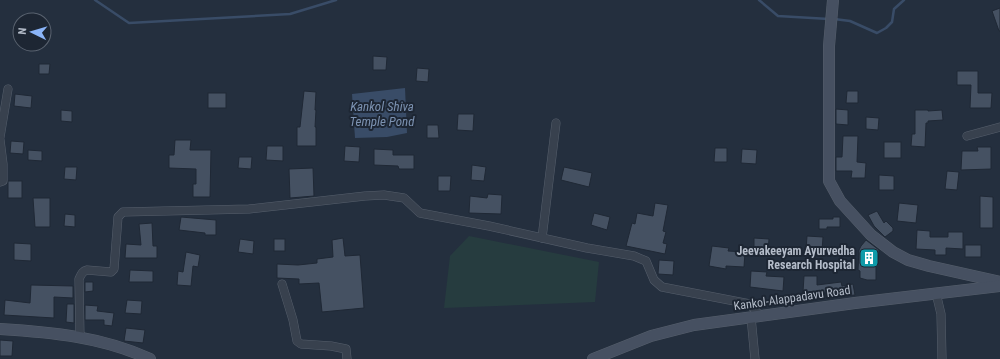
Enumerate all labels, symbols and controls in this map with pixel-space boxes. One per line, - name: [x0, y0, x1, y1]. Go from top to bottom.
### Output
- north arrow: [12, 12, 52, 52]
- text: N: [16, 27, 29, 35]
- water label: Kankol Shiva Temple Pond: [350, 99, 415, 129]
- place label: Jeevakeeyam Ayurvedha Research Hospital: [736, 244, 855, 272]
- building icon: Jeevakeeyam Ayurvedha Research Hospital: [858, 247, 880, 269]
- street label: Kankol-Alappadavu Road: [733, 283, 851, 313]

